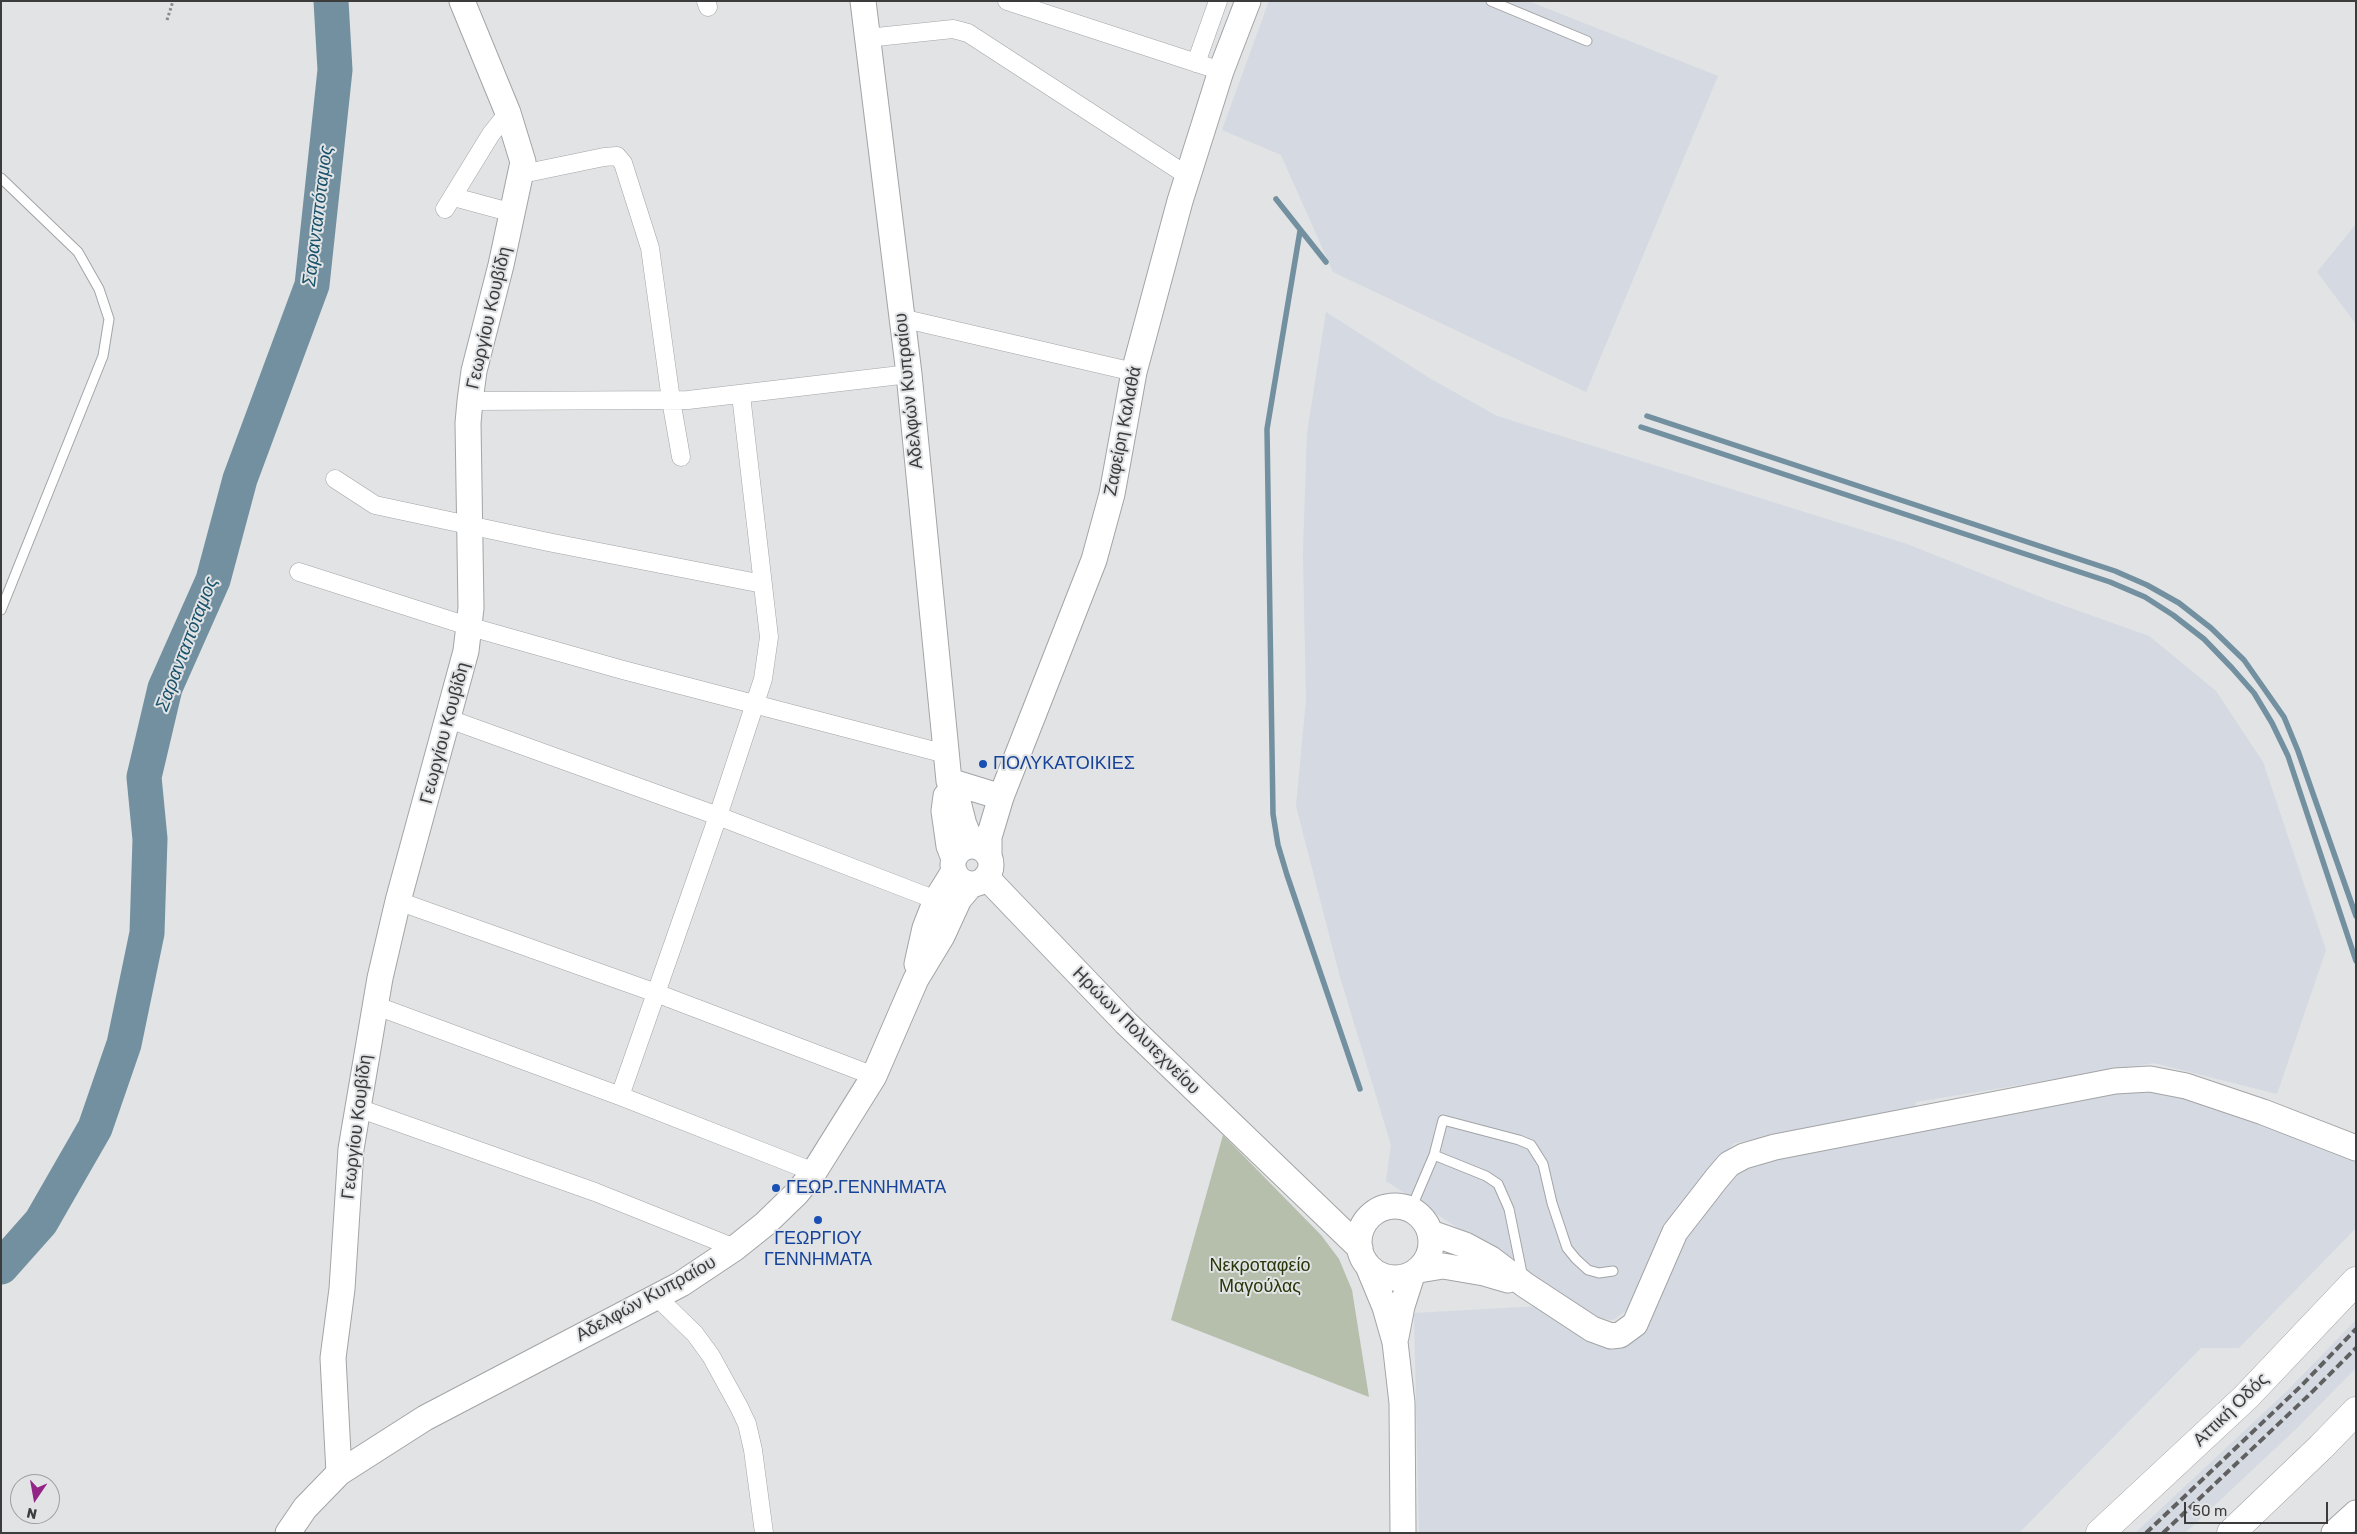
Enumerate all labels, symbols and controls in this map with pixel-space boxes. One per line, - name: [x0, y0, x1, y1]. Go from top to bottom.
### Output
- water label: Σαρανταπόταμος: [298, 144, 338, 288]
- street label: Γεωργίου Κουβίδη: [462, 245, 516, 391]
- street label: Αδελφών Κυπραίου: [890, 312, 928, 470]
- street label: Ζαφείρη Καλαθά: [1100, 364, 1146, 498]
- water label: Σαρανταπόταμος: [151, 574, 223, 714]
- street label: Γεωργίου Κουβίδη: [416, 660, 474, 806]
- place label: ΠΟΛΥΚΑΤΟΙΚΙΕΣ: [993, 753, 1135, 775]
- marker: ΠΟΛΥΚΑΤΟΙΚΙΕΣ: [977, 758, 989, 770]
- street label: Ηρώων Πολυτεχνείου: [1068, 963, 1204, 1099]
- street label: Γεωργίου Κουβίδη: [337, 1053, 377, 1201]
- place label: ΓΕΩΡ.ΓΕΝΝΗΜΑΤΑ: [786, 1177, 946, 1199]
- marker: ΓΕΩΡ.ΓΕΝΝΗΜΑΤΑ: [770, 1182, 782, 1194]
- marker: ΓΕΩΡΓΙΟΥ ΓΕΝΝΗΜΑΤΑ: [812, 1214, 824, 1226]
- place label: ΓΕΩΡΓΙΟΥ ΓΕΝΝΗΜΑΤΑ: [764, 1228, 872, 1270]
- street label: Αδελφών Κυπραίου: [572, 1252, 720, 1346]
- park label: Νεκροταφείο Μαγούλας: [1210, 1255, 1310, 1298]
- street label: Αττική Οδός: [2189, 1369, 2273, 1451]
- north arrow: [10, 1474, 60, 1524]
- scale bar: [2187, 1492, 2331, 1524]
- text: 50 m: [2192, 1502, 2227, 1520]
- text: N: [25, 1504, 39, 1523]

